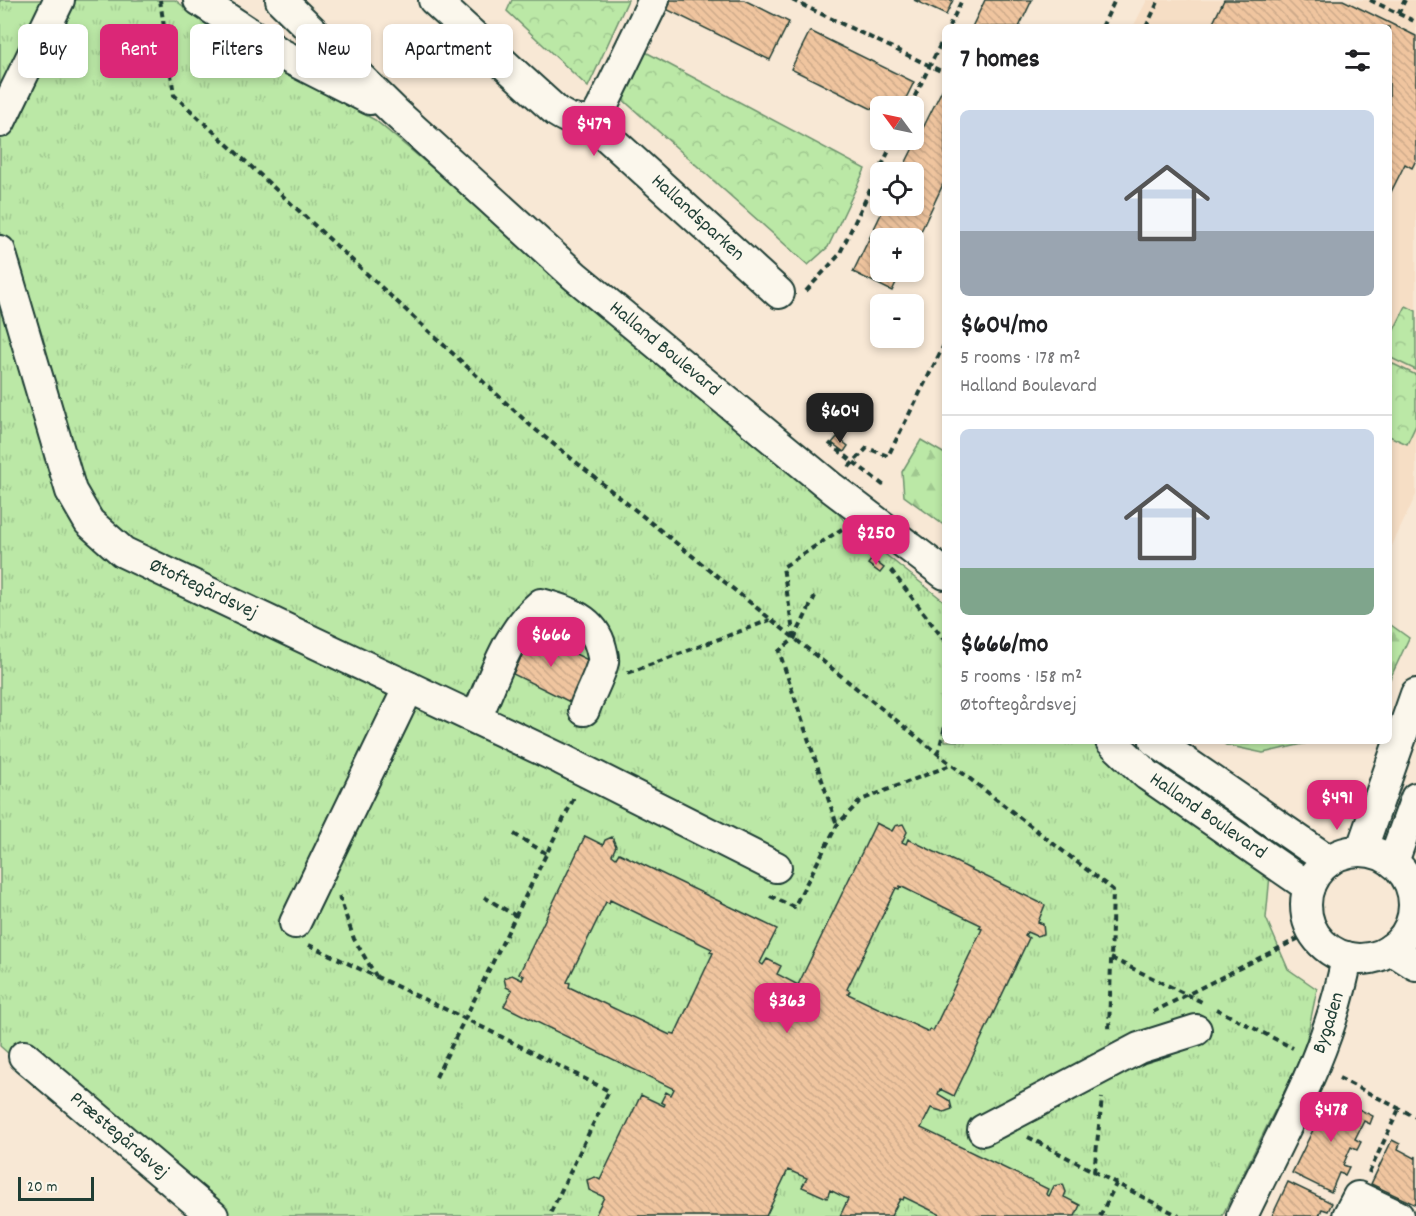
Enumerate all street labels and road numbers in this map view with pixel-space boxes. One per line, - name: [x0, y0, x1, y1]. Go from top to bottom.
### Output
- street label: Hallandsparken: [644, 168, 750, 268]
- street label: Halland Boulevard: [603, 295, 726, 404]
- street label: Øtoftegårdsvej: [144, 552, 262, 627]
- street label: Halland Boulevard: [1143, 766, 1272, 867]
- street label: Bygaden: [1306, 989, 1353, 1058]
- street label: Præstegårdsvej: [63, 1086, 174, 1186]

